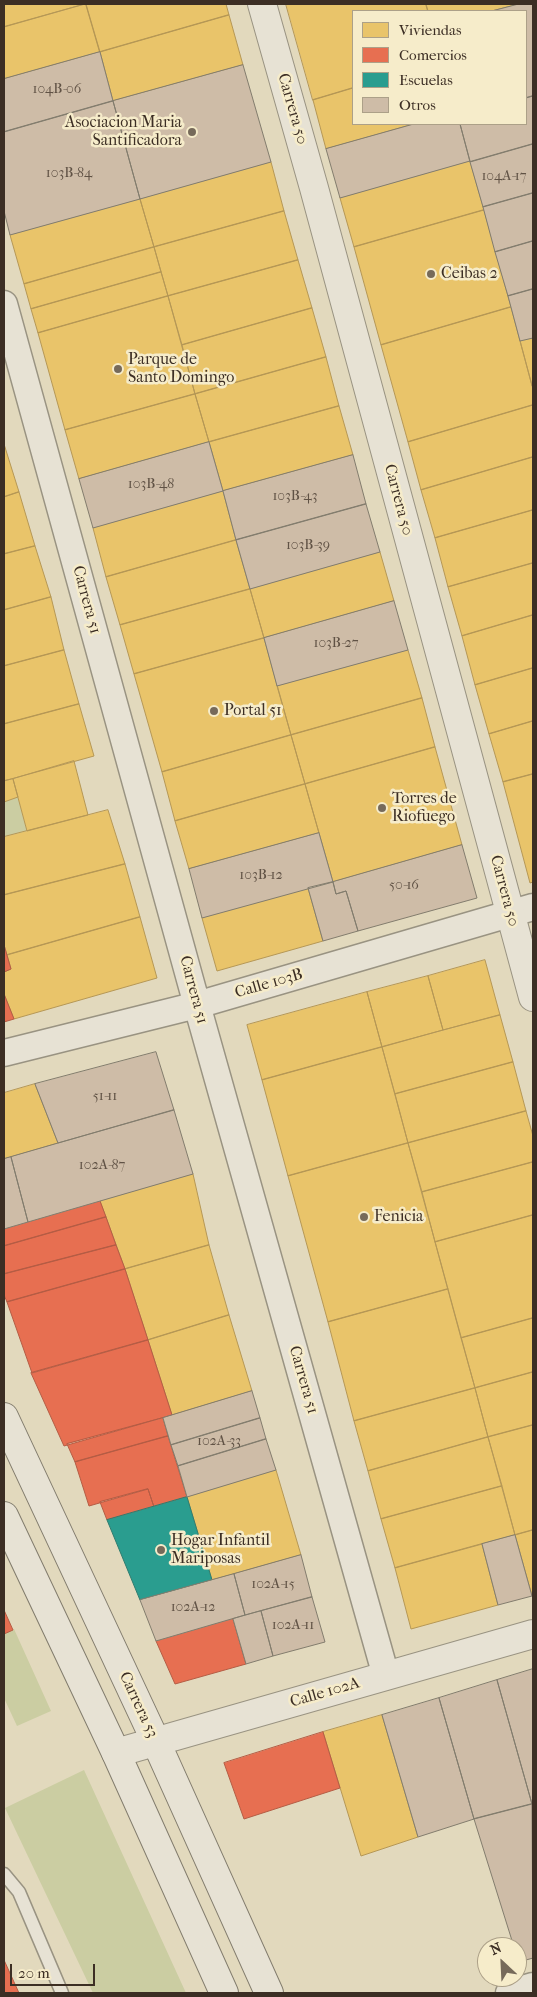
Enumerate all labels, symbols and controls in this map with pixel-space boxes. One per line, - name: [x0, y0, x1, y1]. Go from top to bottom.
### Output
- legend: [352, 10, 527, 125]
- text: Viviendas: [399, 21, 461, 39]
- text: Comercios: [399, 46, 467, 64]
- street label: Carrera 50: [273, 71, 311, 147]
- text: Escuelas: [399, 71, 453, 89]
- house number: 104B-06: [33, 82, 81, 98]
- text: Otros: [399, 96, 436, 114]
- place label: Asociacion Maria Santificadora: [65, 113, 182, 151]
- marker: Asociacion Maria Santificadora: [186, 126, 198, 138]
- house number: 103B-84: [46, 166, 92, 182]
- house number: 104A-17: [481, 169, 527, 185]
- place label: Ceibas 2: [441, 264, 498, 284]
- marker: Ceibas 2: [425, 268, 437, 280]
- place label: Parque de Santo Domingo: [128, 350, 234, 388]
- marker: Parque de Santo Domingo: [112, 363, 124, 375]
- street label: Carrera 50: [379, 462, 417, 538]
- house number: 103B-48: [128, 477, 174, 493]
- house number: 103B-43: [272, 489, 318, 505]
- house number: 103B-39: [286, 538, 330, 554]
- street label: Carrera 51: [68, 564, 104, 636]
- house number: 103B-27: [313, 636, 359, 652]
- place label: Portal 51: [224, 701, 282, 721]
- marker: Portal 51: [208, 705, 220, 717]
- place label: Torres de Riofuego: [392, 789, 457, 827]
- marker: Torres de Riofuego: [376, 802, 388, 814]
- street label: Carrera 50: [485, 853, 523, 929]
- house number: 103B-12: [239, 868, 283, 884]
- house number: 50-16: [389, 878, 419, 894]
- street label: Carrera 51: [175, 954, 211, 1026]
- street label: Calle 103B: [233, 965, 305, 1003]
- house number: 51-11: [93, 1089, 117, 1105]
- house number: 102A-87: [79, 1158, 125, 1174]
- place label: Fenicia: [374, 1207, 424, 1227]
- marker: Fenicia: [358, 1211, 370, 1223]
- street label: Carrera 51: [284, 1344, 322, 1416]
- house number: 102A-33: [197, 1434, 241, 1450]
- place label: Hogar Infantil Mariposas: [171, 1531, 270, 1569]
- marker: Hogar Infantil Mariposas: [155, 1544, 167, 1556]
- house number: 102A-15: [251, 1577, 295, 1593]
- house number: 102A-12: [171, 1600, 215, 1616]
- house number: 102A-11: [272, 1618, 314, 1634]
- street label: Carrera 53: [114, 1669, 162, 1741]
- street label: Calle 102A: [288, 1674, 362, 1712]
- north arrow: [477, 1937, 527, 1987]
- text: N: [487, 1939, 504, 1959]
- scale bar: [12, 1954, 98, 1986]
- text: 20 m: [18, 1964, 50, 1982]

